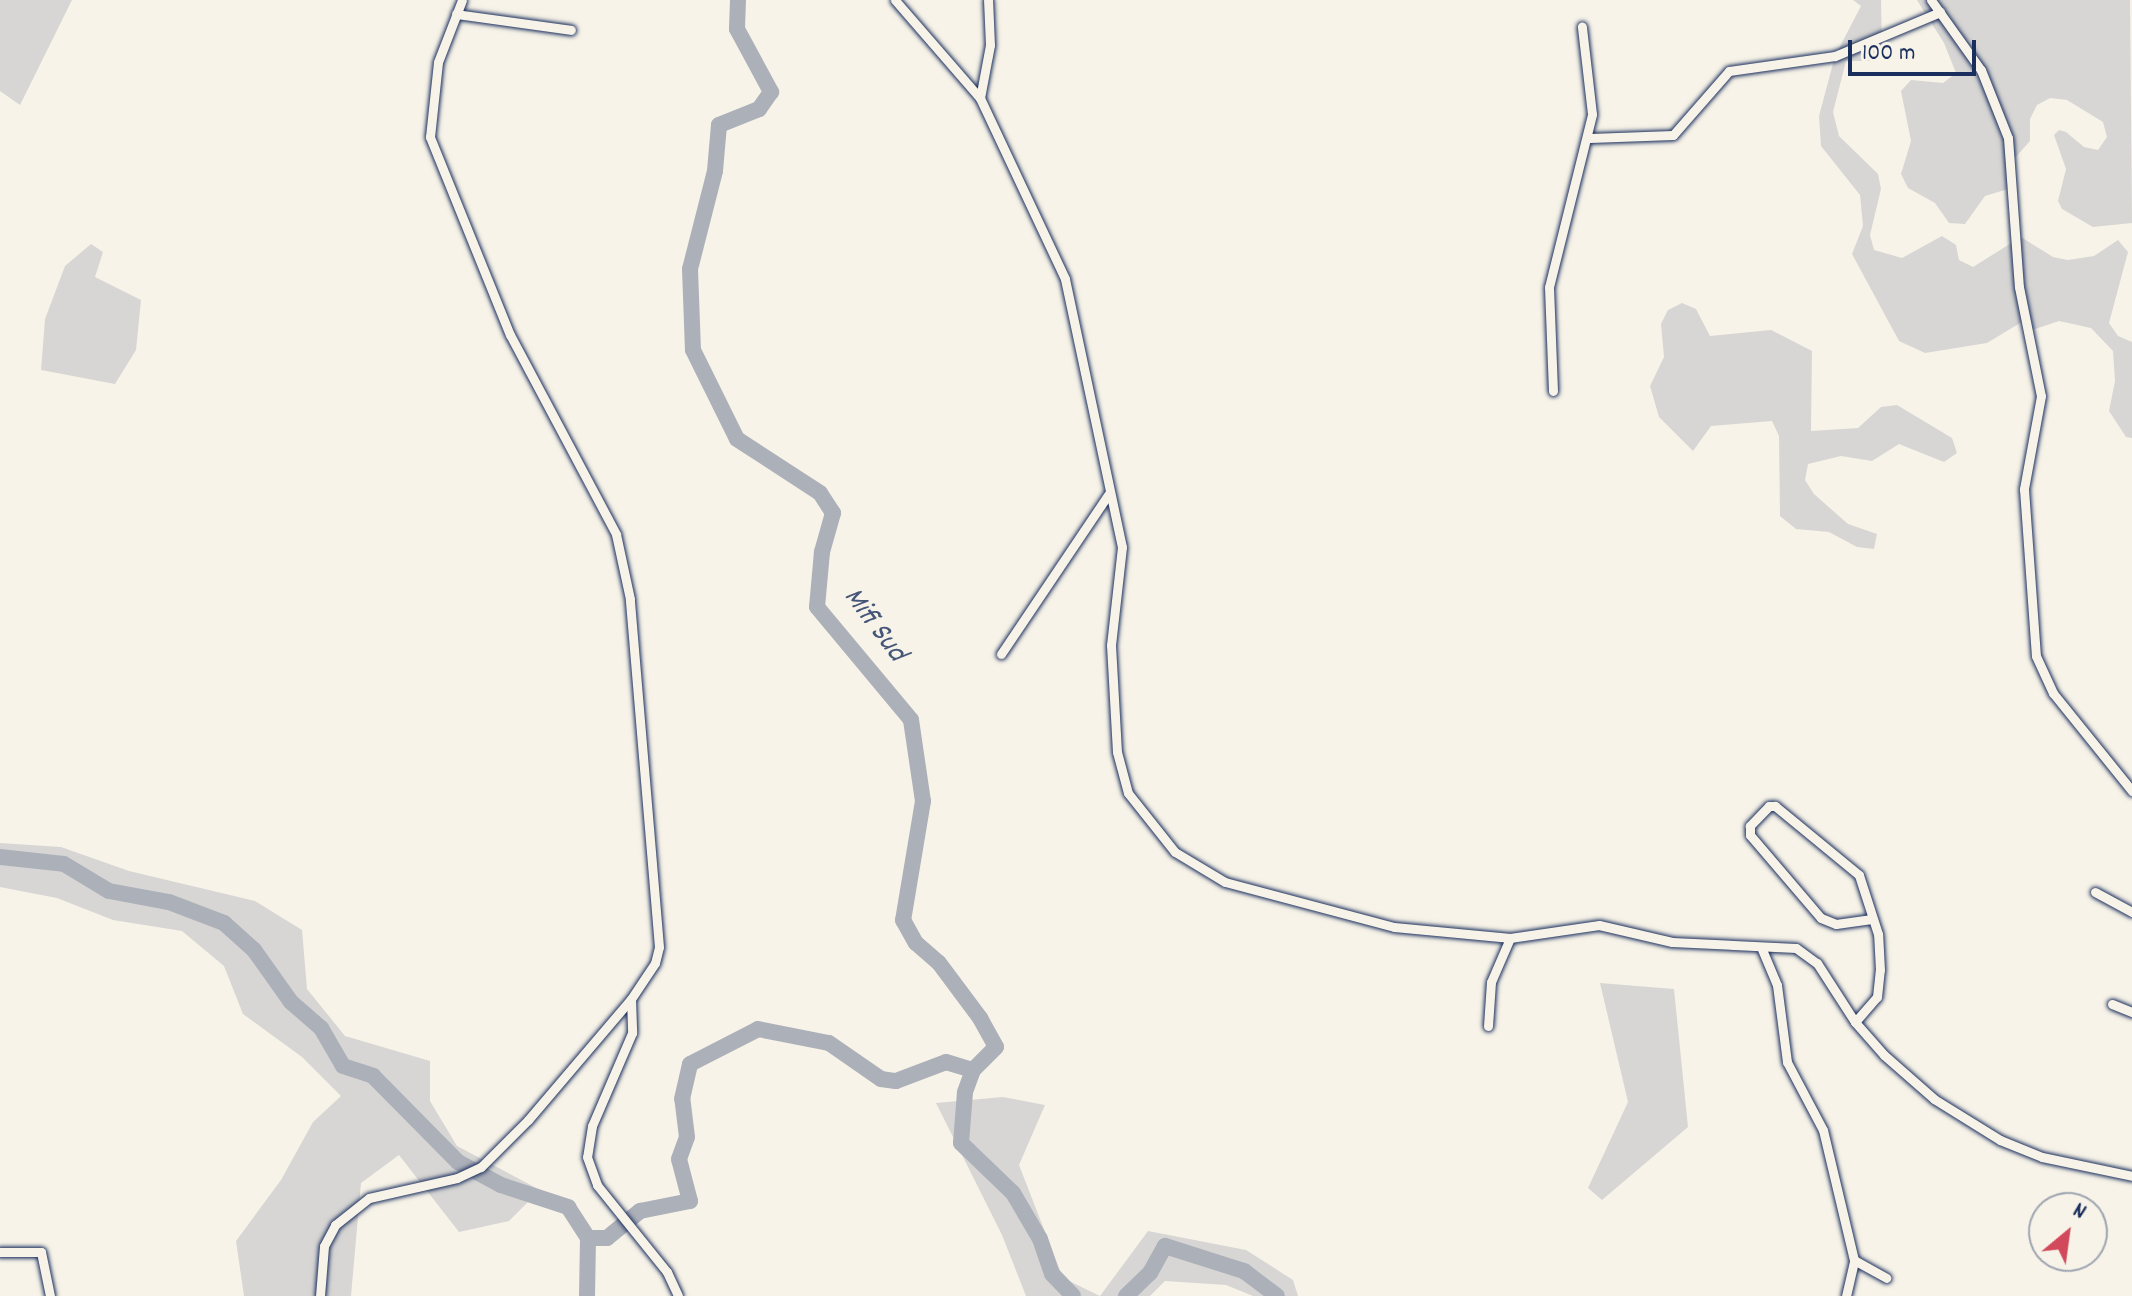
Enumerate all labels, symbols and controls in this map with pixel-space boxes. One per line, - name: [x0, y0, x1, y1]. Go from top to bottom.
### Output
- scale bar: [1852, 24, 1980, 74]
- text: 100 m: [1862, 37, 1915, 71]
- water label: Mifi Sud: [833, 582, 913, 670]
- north arrow: [2028, 1192, 2108, 1272]
- text: N: [2067, 1196, 2091, 1229]

